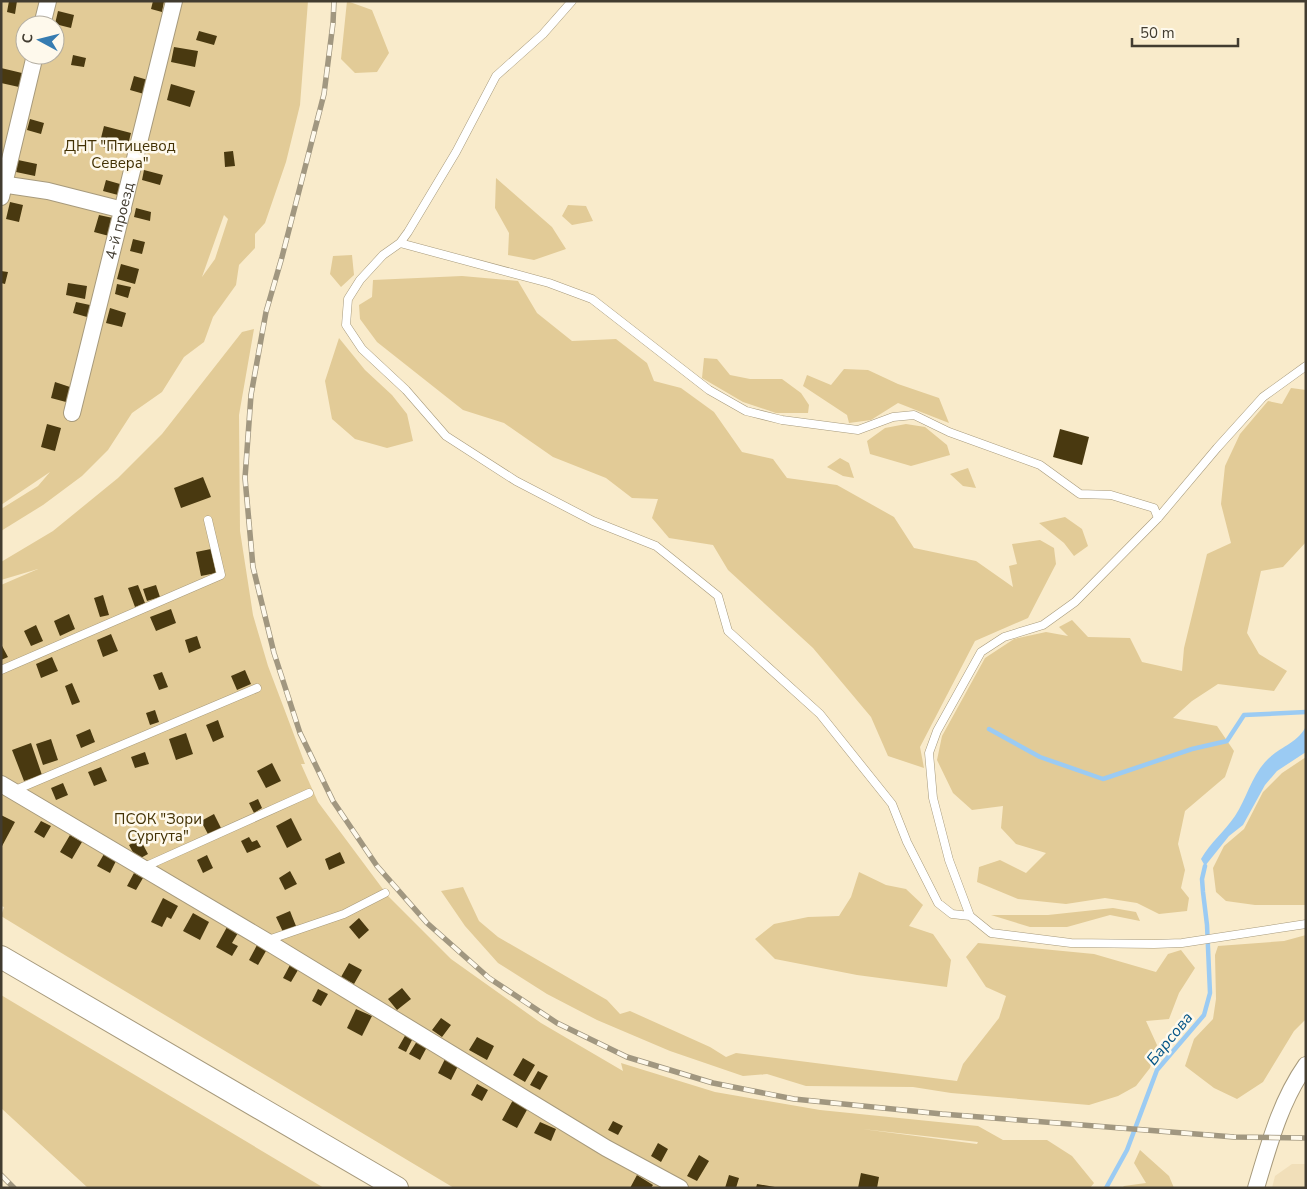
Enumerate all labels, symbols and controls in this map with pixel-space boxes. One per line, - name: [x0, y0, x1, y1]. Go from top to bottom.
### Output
- north arrow: [15, 15, 65, 65]
- scale bar: [1132, 15, 1238, 47]
- text: 50 m: [1140, 23, 1175, 43]
- text: С: [18, 32, 38, 44]
- park label: ДНТ "Птицевод Севера": [64, 136, 176, 173]
- street label: 4-й проезд: [100, 180, 139, 261]
- park label: ПСОК "Зори Сургута": [114, 809, 202, 846]
- water label: Барсова: [1142, 1007, 1198, 1070]

